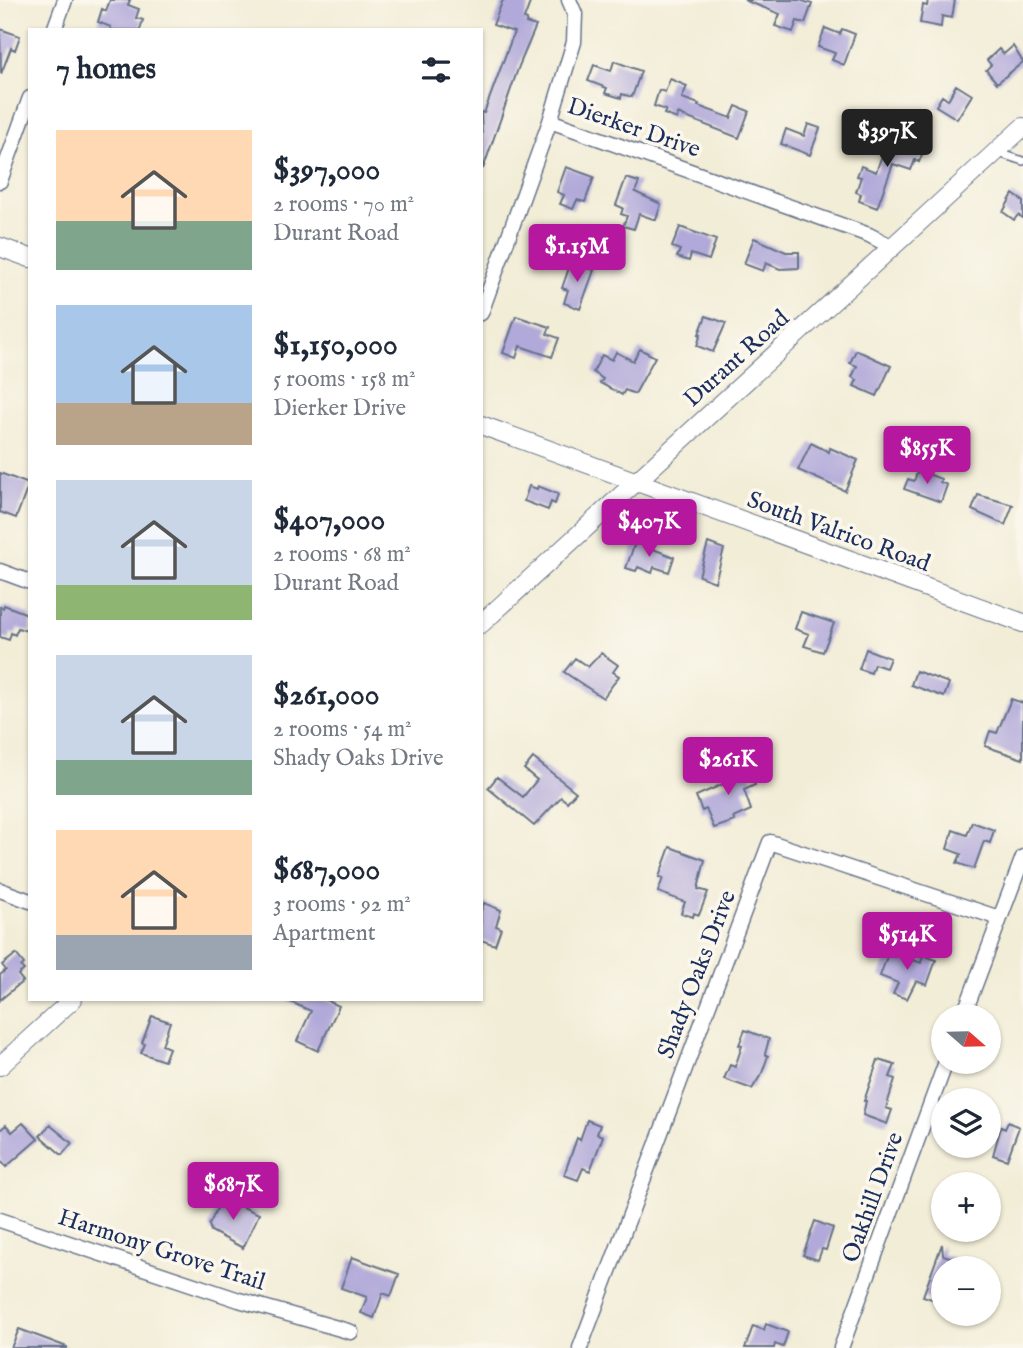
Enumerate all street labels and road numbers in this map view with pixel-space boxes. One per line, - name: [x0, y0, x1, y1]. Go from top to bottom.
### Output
- street label: Dierker Drive: [563, 91, 704, 166]
- street label: Durant Road: [678, 304, 796, 415]
- street label: South Valrico Road: [743, 485, 935, 580]
- street label: Shady Oaks Drive: [651, 886, 744, 1063]
- street label: Oakhill Drive: [835, 1128, 911, 1267]
- street label: Harmony Grove Trail: [54, 1202, 269, 1299]

